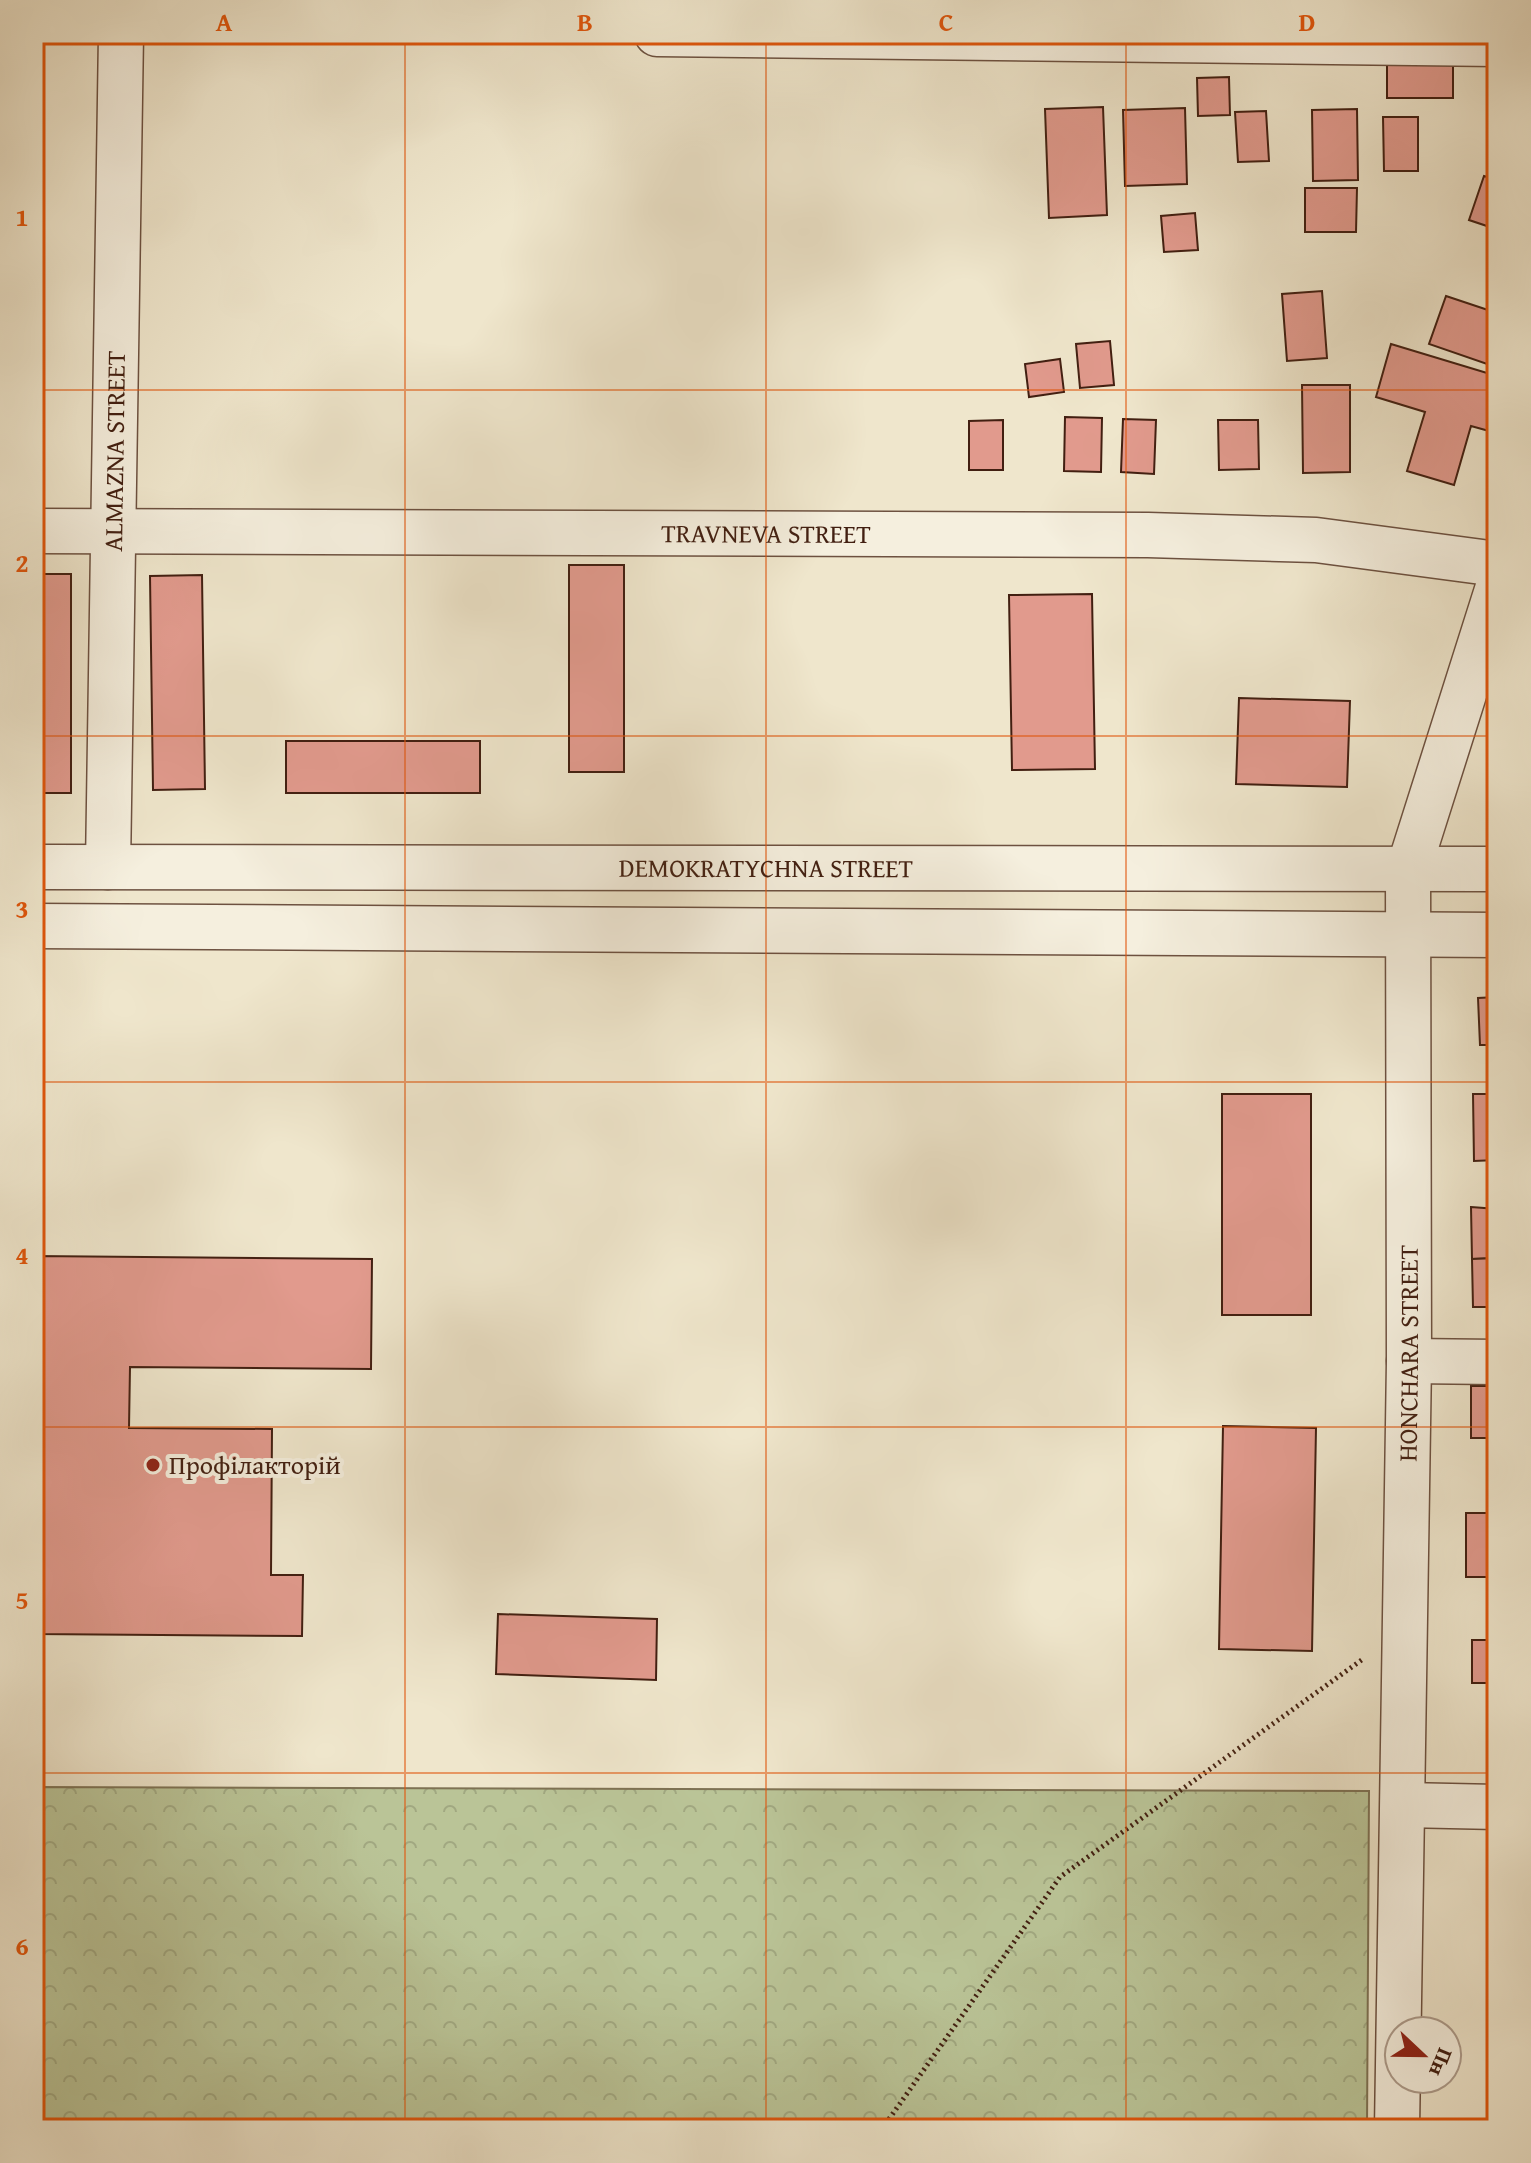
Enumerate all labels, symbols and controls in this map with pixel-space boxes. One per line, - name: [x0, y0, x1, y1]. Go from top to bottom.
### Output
- text: A: [216, 2, 233, 41]
- text: B: [577, 2, 593, 41]
- text: C: [939, 2, 953, 41]
- text: D: [1299, 2, 1315, 41]
- text: 1: [15, 197, 29, 236]
- street label: ALMAZNA STREET: [93, 350, 135, 552]
- street label: TRAVNEVA STREET: [661, 513, 871, 553]
- text: 2: [15, 543, 29, 582]
- street label: DEMOKRATYCHNA STREET: [619, 848, 914, 887]
- text: 3: [15, 889, 29, 928]
- text: 4: [15, 1235, 29, 1274]
- street label: HONCHARA STREET: [1387, 1244, 1428, 1462]
- place label: Профілакторій: [169, 1445, 341, 1484]
- marker: Профілакторій: [144, 1456, 162, 1474]
- text: 5: [15, 1580, 29, 1619]
- text: 6: [15, 1926, 29, 1965]
- north arrow: [1383, 2015, 1463, 2095]
- text: Пн: [1421, 2043, 1462, 2082]

